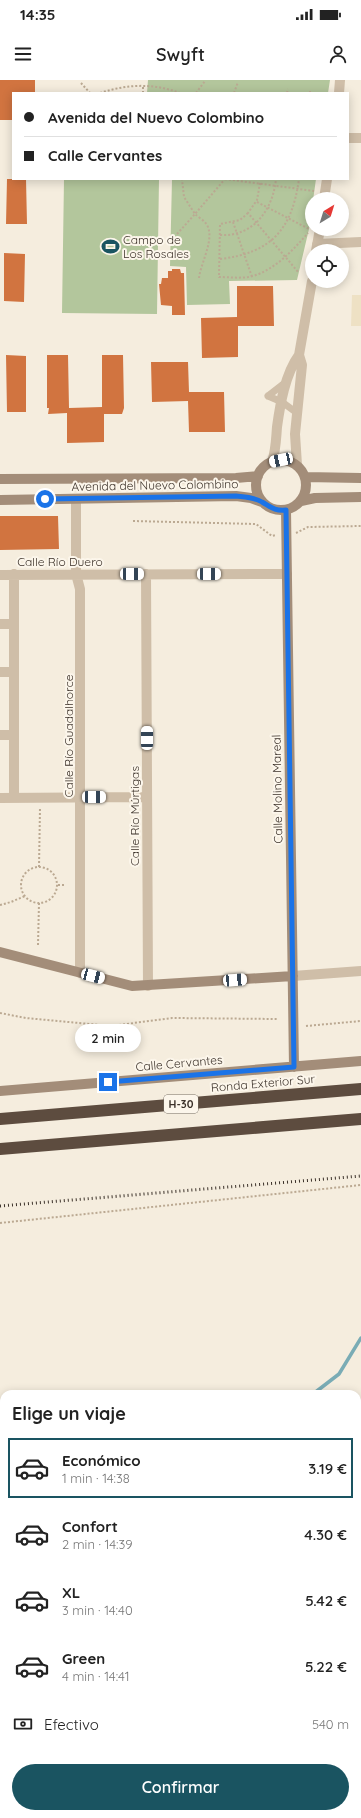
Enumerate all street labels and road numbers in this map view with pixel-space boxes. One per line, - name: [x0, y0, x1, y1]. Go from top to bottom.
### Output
- street label: Avenida del Nuevo Colombino: [71, 476, 239, 494]
- street label: Calle Río Duero: [17, 554, 103, 569]
- street label: Calle Río Guadalhorce: [61, 674, 76, 797]
- street label: Calle Molino Mareal: [269, 734, 285, 844]
- street label: Calle Río Múrtigas: [127, 766, 142, 866]
- street label: Calle Cervantes: [135, 1052, 224, 1074]
- street label: Ronda Exterior Sur: [210, 1071, 316, 1095]
- road number: H-30: [164, 1095, 198, 1113]

